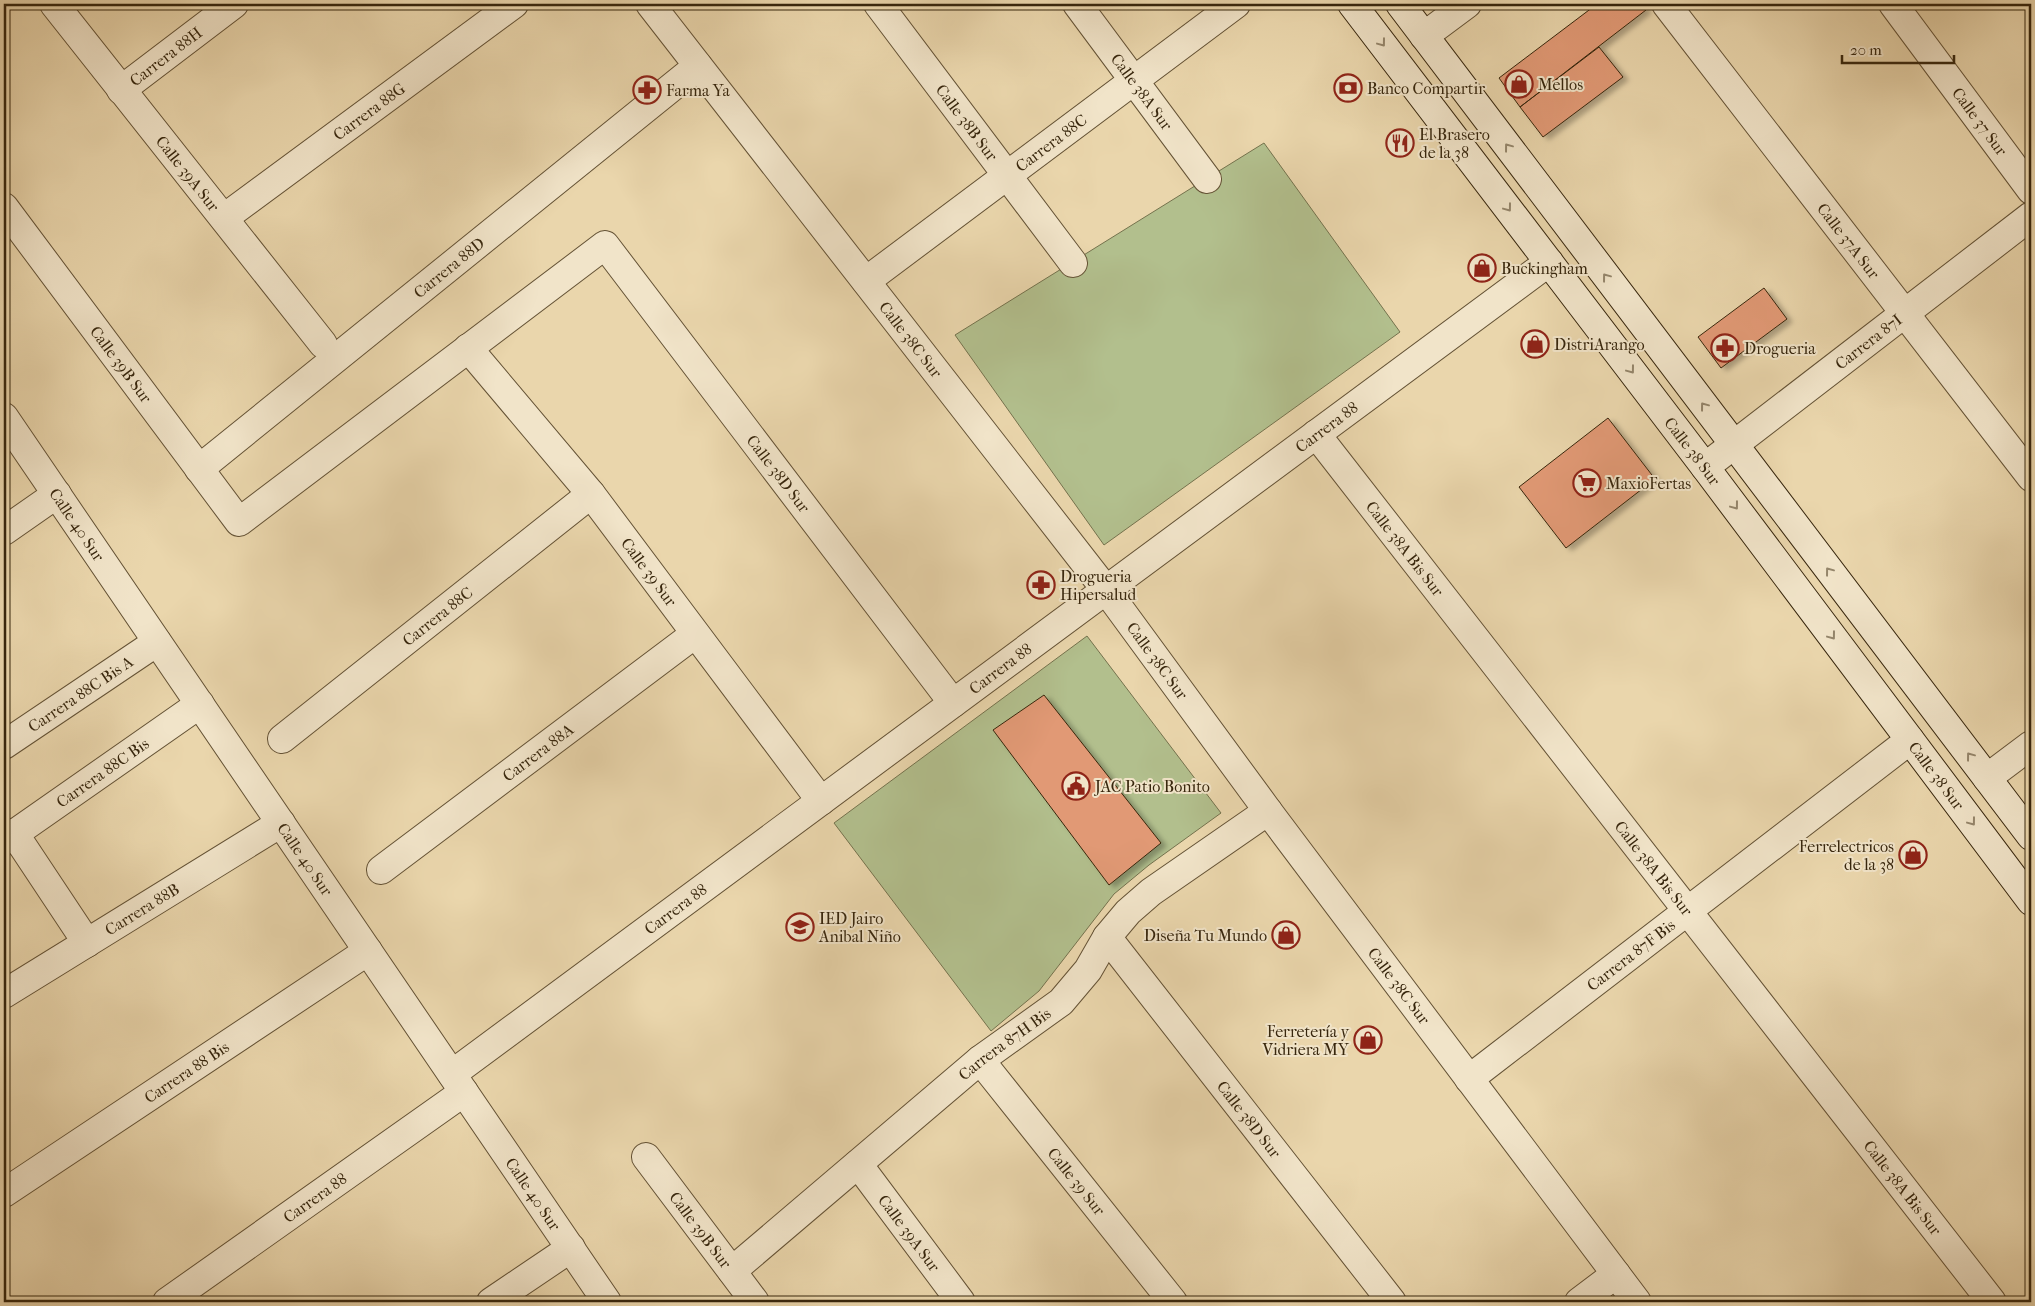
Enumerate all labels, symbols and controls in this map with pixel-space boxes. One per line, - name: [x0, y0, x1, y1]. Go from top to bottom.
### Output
- street label: Carrera 88H: [126, 23, 206, 90]
- scale bar: [1842, 32, 1955, 64]
- one-way arrow: [1376, 37, 1385, 46]
- text: 20 m: [1850, 41, 1882, 59]
- street label: Calle 38A Sur: [1107, 50, 1176, 134]
- shop icon: Mellos: [1504, 69, 1534, 99]
- bank icon: Banco Compartir: [1333, 73, 1363, 103]
- pharmacy icon: Farma Ya: [632, 75, 662, 105]
- place label: Mellos: [1538, 75, 1583, 94]
- street label: Carrera 88G: [329, 79, 409, 144]
- place label: Banco Compartir: [1367, 79, 1485, 98]
- place label: Farma Ya: [666, 81, 730, 100]
- street label: Calle 38B Sur: [932, 81, 1002, 165]
- street label: Calle 37 Sur: [1948, 84, 2011, 160]
- street label: Carrera 88C: [1012, 110, 1091, 176]
- place label: El Brasero de la 38: [1419, 125, 1490, 162]
- restaurant icon: El Brasero de la 38: [1385, 128, 1415, 158]
- street label: Calle 39A Sur: [152, 132, 223, 215]
- one-way arrow: [1505, 143, 1514, 153]
- street label: Calle 37A Sur: [1813, 199, 1884, 283]
- one-way arrow: [1502, 202, 1510, 211]
- street label: Carrera 88D: [410, 233, 488, 302]
- shop icon: Buckingham: [1467, 253, 1497, 283]
- place label: Buckingham: [1501, 259, 1589, 278]
- one-way arrow: [1603, 274, 1611, 283]
- street label: Calle 38C Sur: [875, 298, 946, 382]
- street label: Carrera 87I: [1831, 310, 1906, 373]
- street label: Calle 39B Sur: [86, 322, 156, 407]
- shop icon: DistriArango: [1520, 329, 1550, 359]
- pharmacy icon: Drogueria: [1710, 333, 1740, 363]
- place label: DistriArango: [1554, 335, 1645, 354]
- place label: Drogueria: [1744, 339, 1816, 358]
- one-way arrow: [1626, 364, 1634, 373]
- street label: Carrera 88: [1292, 398, 1362, 457]
- one-way arrow: [1701, 403, 1709, 412]
- street label: Calle 38 Sur: [1660, 413, 1724, 489]
- street label: Calle 38D Sur: [743, 431, 814, 517]
- supermarket icon: MaxioFertas: [1572, 468, 1602, 498]
- place label: MaxioFertas: [1606, 474, 1691, 493]
- street label: Calle 40 Sur: [45, 485, 108, 565]
- street label: Calle 38A Bis Sur: [1362, 497, 1448, 600]
- one-way arrow: [1729, 500, 1737, 509]
- street label: Calle 39 Sur: [617, 534, 681, 610]
- place label: Drogueria Hipersalud: [1060, 567, 1136, 604]
- one-way arrow: [1826, 567, 1835, 577]
- pharmacy icon: Drogueria Hipersalud: [1026, 570, 1056, 600]
- street label: Carrera 88C: [399, 583, 476, 650]
- street label: Calle 38C Sur: [1123, 618, 1192, 703]
- one-way arrow: [1826, 630, 1835, 640]
- street label: Carrera 88: [965, 639, 1036, 698]
- street label: Carrera 88C Bis A: [24, 652, 137, 736]
- street label: Carrera 88A: [499, 720, 578, 785]
- street label: Carrera 88C Bis: [53, 734, 153, 812]
- street label: Calle 38 Sur: [1905, 738, 1968, 814]
- one-way arrow: [1967, 752, 1976, 762]
- public building icon: JAC Patio Bonito: [1061, 771, 1091, 801]
- place label: JAC Patio Bonito: [1093, 777, 1210, 796]
- one-way arrow: [1966, 816, 1974, 825]
- street label: Calle 38A Bis Sur: [1611, 817, 1697, 920]
- street label: Calle 40 Sur: [273, 819, 336, 900]
- place label: Ferrelectricos de la 38: [1799, 837, 1894, 874]
- shop icon: Ferrelectricos de la 38: [1898, 840, 1928, 870]
- street label: Carrera 88B: [101, 879, 183, 939]
- street label: Carrera 88: [641, 880, 711, 938]
- place label: IED Jairo Anibal Niño: [818, 909, 901, 946]
- school or university icon: IED Jairo Anibal Niño: [785, 912, 815, 942]
- street label: Carrera 87F Bis: [1583, 915, 1679, 995]
- shop icon: Diseña Tu Mundo: [1271, 920, 1301, 950]
- place label: Diseña Tu Mundo: [1144, 926, 1267, 945]
- street label: Calle 38C Sur: [1364, 944, 1434, 1028]
- street label: Carrera 87H Bis: [955, 1003, 1055, 1084]
- place label: Ferretería y Vidriera MY: [1262, 1022, 1350, 1059]
- shop icon: Ferretería y Vidriera MY: [1353, 1025, 1383, 1055]
- street label: Carrera 88 Bis: [141, 1037, 233, 1107]
- street label: Calle 38D Sur: [1213, 1077, 1285, 1162]
- street label: Calle 38A Bis Sur: [1859, 1136, 1945, 1239]
- street label: Calle 39 Sur: [1044, 1144, 1109, 1219]
- street label: Calle 40 Sur: [501, 1154, 565, 1234]
- street label: Carrera 88: [280, 1169, 351, 1227]
- street label: Calle 39B Sur: [665, 1188, 735, 1272]
- street label: Calle 39A Sur: [874, 1191, 944, 1276]

